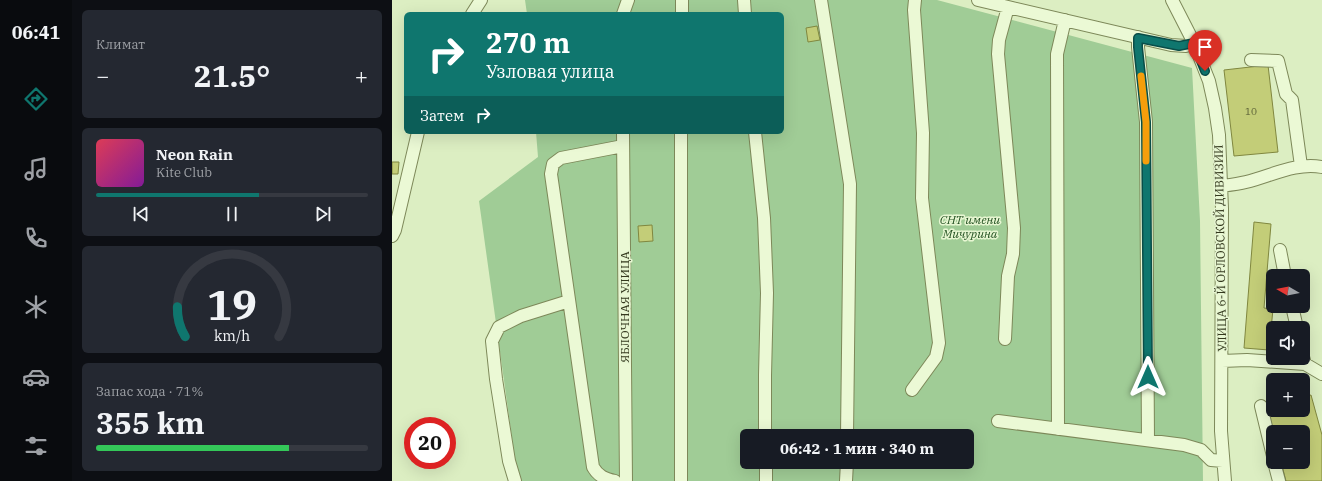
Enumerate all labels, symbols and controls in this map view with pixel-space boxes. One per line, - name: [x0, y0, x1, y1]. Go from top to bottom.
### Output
- text: 06:41: [12, 21, 60, 44]
- text: 270 m: [486, 24, 570, 61]
- icon: right: [420, 28, 472, 80]
- pin: [1188, 30, 1222, 71]
- text: Климат: [96, 36, 145, 53]
- icon: arrive: [1194, 36, 1216, 58]
- text: 21.5°: [194, 56, 270, 95]
- text: Узловая улица: [486, 60, 615, 83]
- text: −: [96, 61, 109, 90]
- text: +: [355, 61, 368, 90]
- icon: directions: [22, 85, 50, 113]
- icon: right: [472, 104, 494, 126]
- house number: 10: [1245, 105, 1257, 118]
- text: Затем: [420, 106, 464, 125]
- street label: УЛИЦА 6-Й ОРЛОВСКОЙ ДИВИЗИИ: [1211, 144, 1229, 352]
- text: Neon Rain: [156, 145, 233, 164]
- icon: music: [22, 155, 50, 183]
- text: Kite Club: [156, 164, 212, 181]
- icon: previous: [130, 203, 152, 225]
- icon: pause: [221, 203, 243, 225]
- icon: next: [312, 203, 334, 225]
- park label: СНТ имени Мичурина: [940, 212, 1000, 241]
- icon: phone: [22, 224, 50, 252]
- street label: ЯБЛОЧНАЯ УЛИЦА: [617, 251, 632, 363]
- north arrow: [1266, 269, 1310, 313]
- map controls: [1266, 269, 1310, 469]
- text: 19: [207, 277, 257, 331]
- icon: climate: [22, 293, 50, 321]
- button: sound: [1266, 321, 1310, 365]
- text: km/h: [214, 326, 250, 345]
- position arrow: [1127, 356, 1169, 398]
- icon: car: [22, 363, 50, 391]
- button: +: [1266, 373, 1310, 417]
- text: Запас хода · 71%: [96, 383, 203, 400]
- text: 355 km: [96, 403, 205, 442]
- speed limit sign: 20: [404, 417, 456, 469]
- button: −: [1266, 425, 1310, 469]
- icon: filters: [22, 432, 50, 460]
- text: 06:42 · 1 мин · 340 m: [780, 439, 934, 458]

